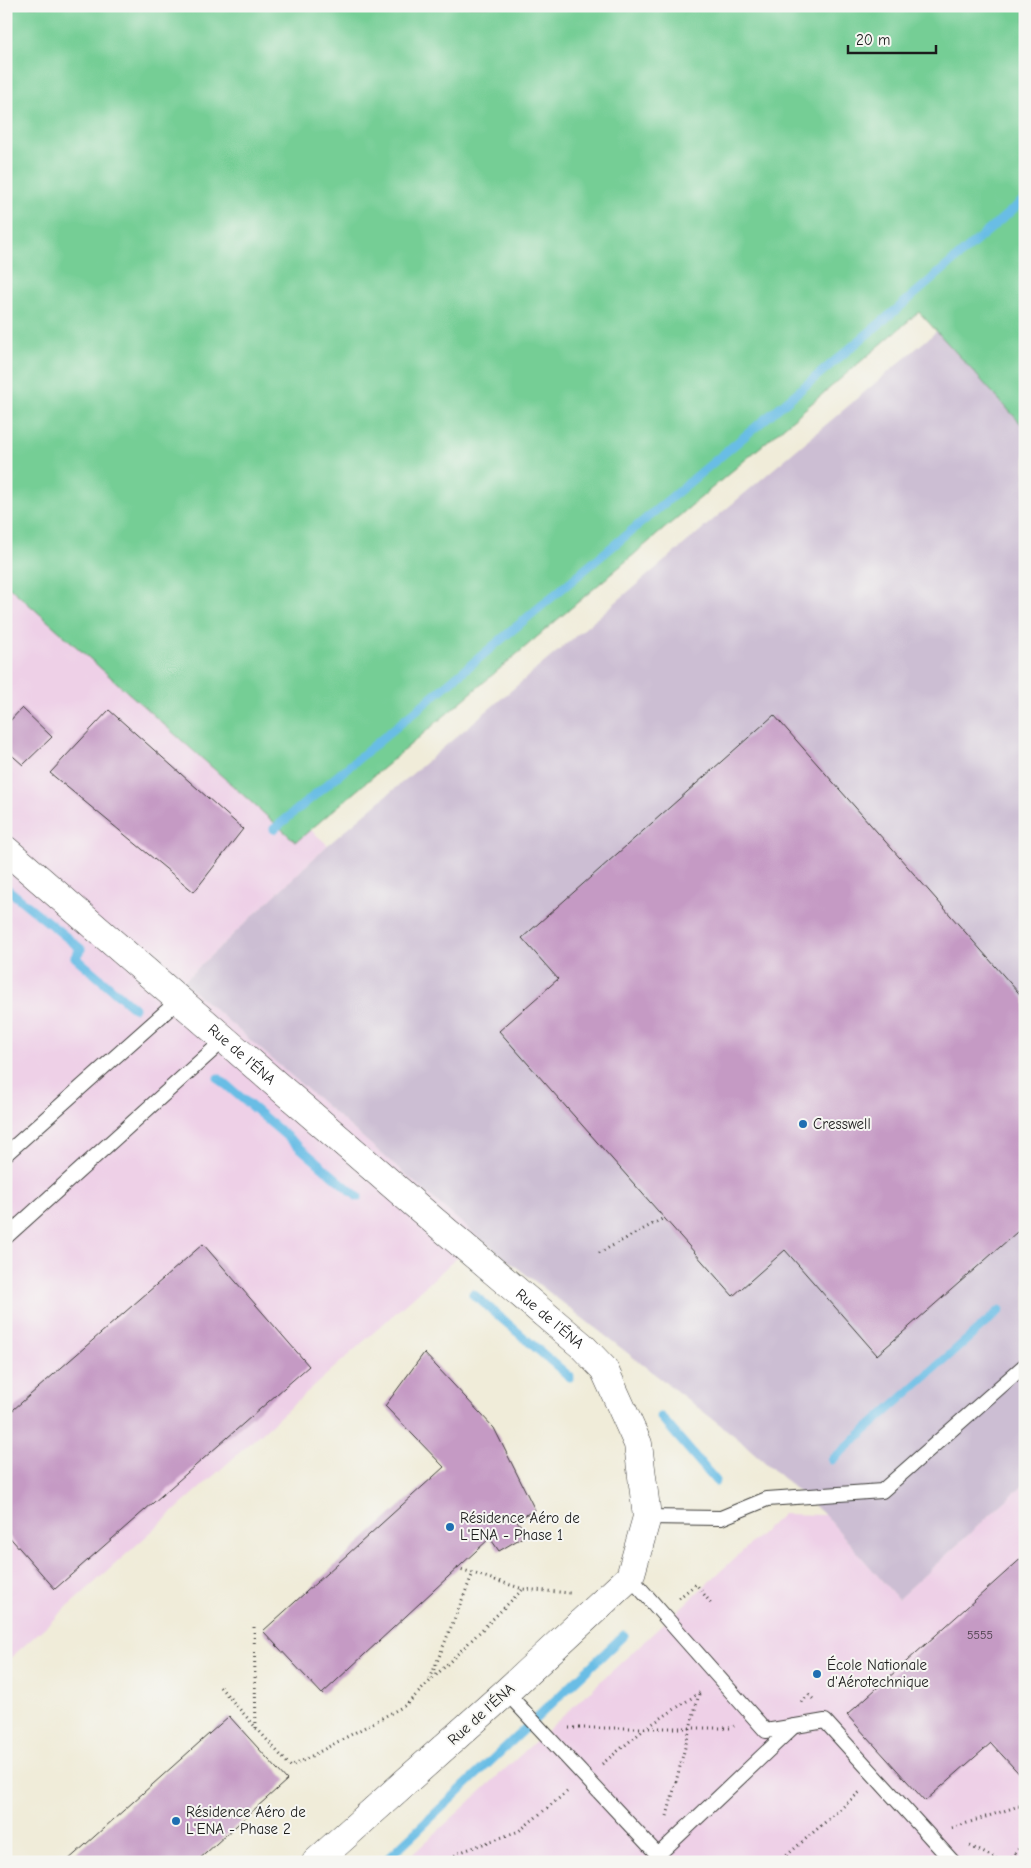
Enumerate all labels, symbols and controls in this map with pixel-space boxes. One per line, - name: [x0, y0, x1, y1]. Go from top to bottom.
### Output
- scale bar: [848, 22, 936, 54]
- text: 20 m: [856, 31, 890, 49]
- street label: Rue de l'ÉNA: [204, 1020, 279, 1089]
- place label: Cresswell: [813, 1115, 871, 1133]
- marker: Cresswell: [797, 1118, 809, 1130]
- street label: Rue de l'ÉNA: [512, 1285, 588, 1353]
- place label: Résidence Aéro de L'ENA - Phase 1: [460, 1509, 580, 1544]
- marker: Résidence Aéro de L'ENA - Phase 1: [444, 1521, 456, 1533]
- house number: 5555: [967, 1628, 993, 1642]
- place label: École Nationale d'Aérotechnique: [827, 1655, 929, 1691]
- marker: École Nationale d'Aérotechnique: [811, 1668, 823, 1680]
- street label: Rue de l'ÉNA: [443, 1678, 518, 1749]
- place label: Résidence Aéro de L'ENA - Phase 2: [186, 1803, 306, 1838]
- marker: Résidence Aéro de L'ENA - Phase 2: [170, 1815, 182, 1827]

